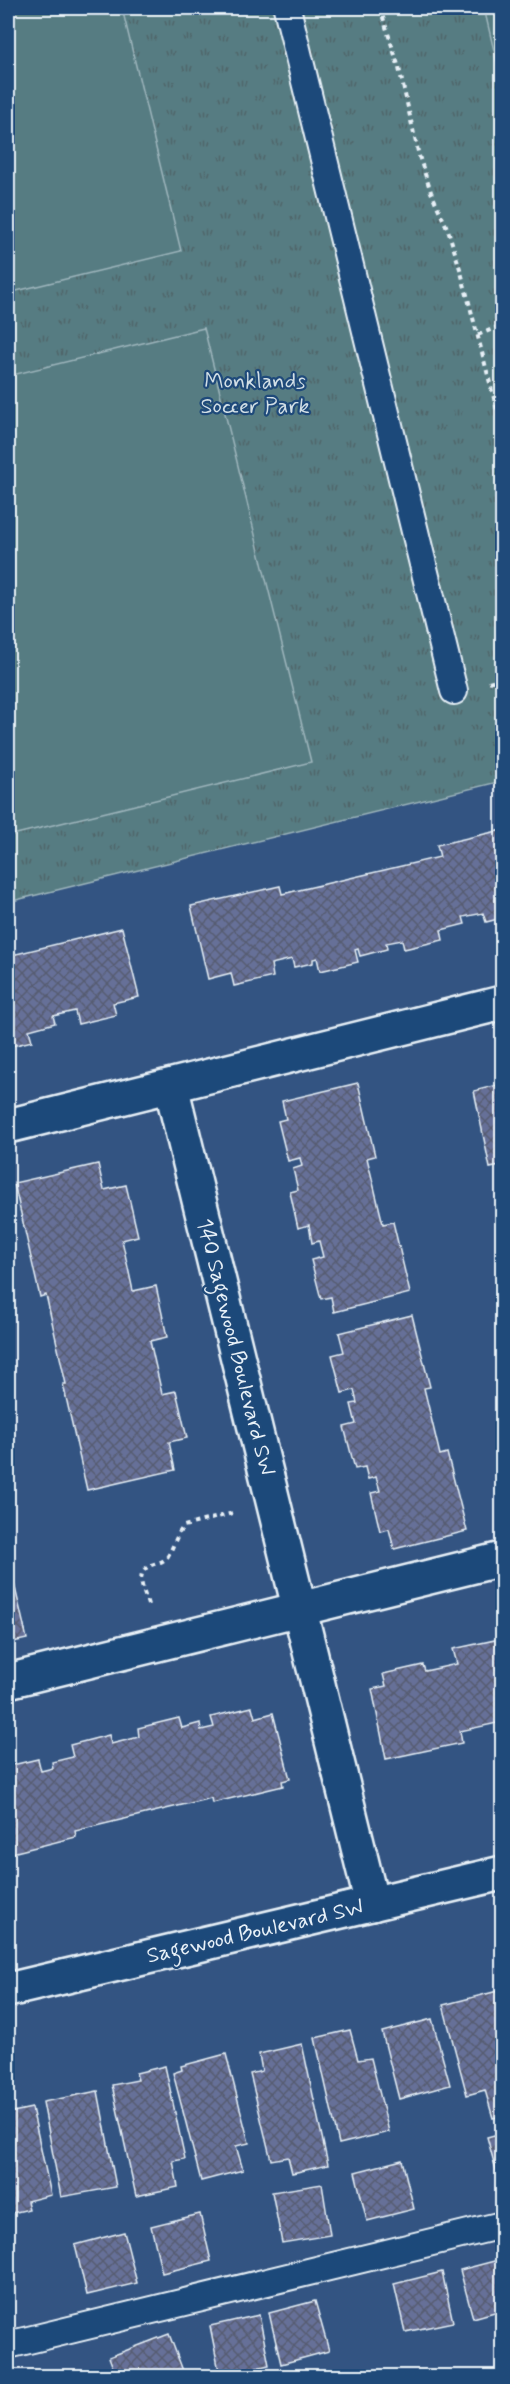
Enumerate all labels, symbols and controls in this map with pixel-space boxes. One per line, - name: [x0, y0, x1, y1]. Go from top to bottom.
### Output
- park label: Monklands Soccer Park: [200, 368, 310, 421]
- street label: 140 Sagewood Boulevard SW: [187, 1216, 281, 1479]
- street label: Sagewood Boulevard SW: [144, 1893, 367, 1973]

